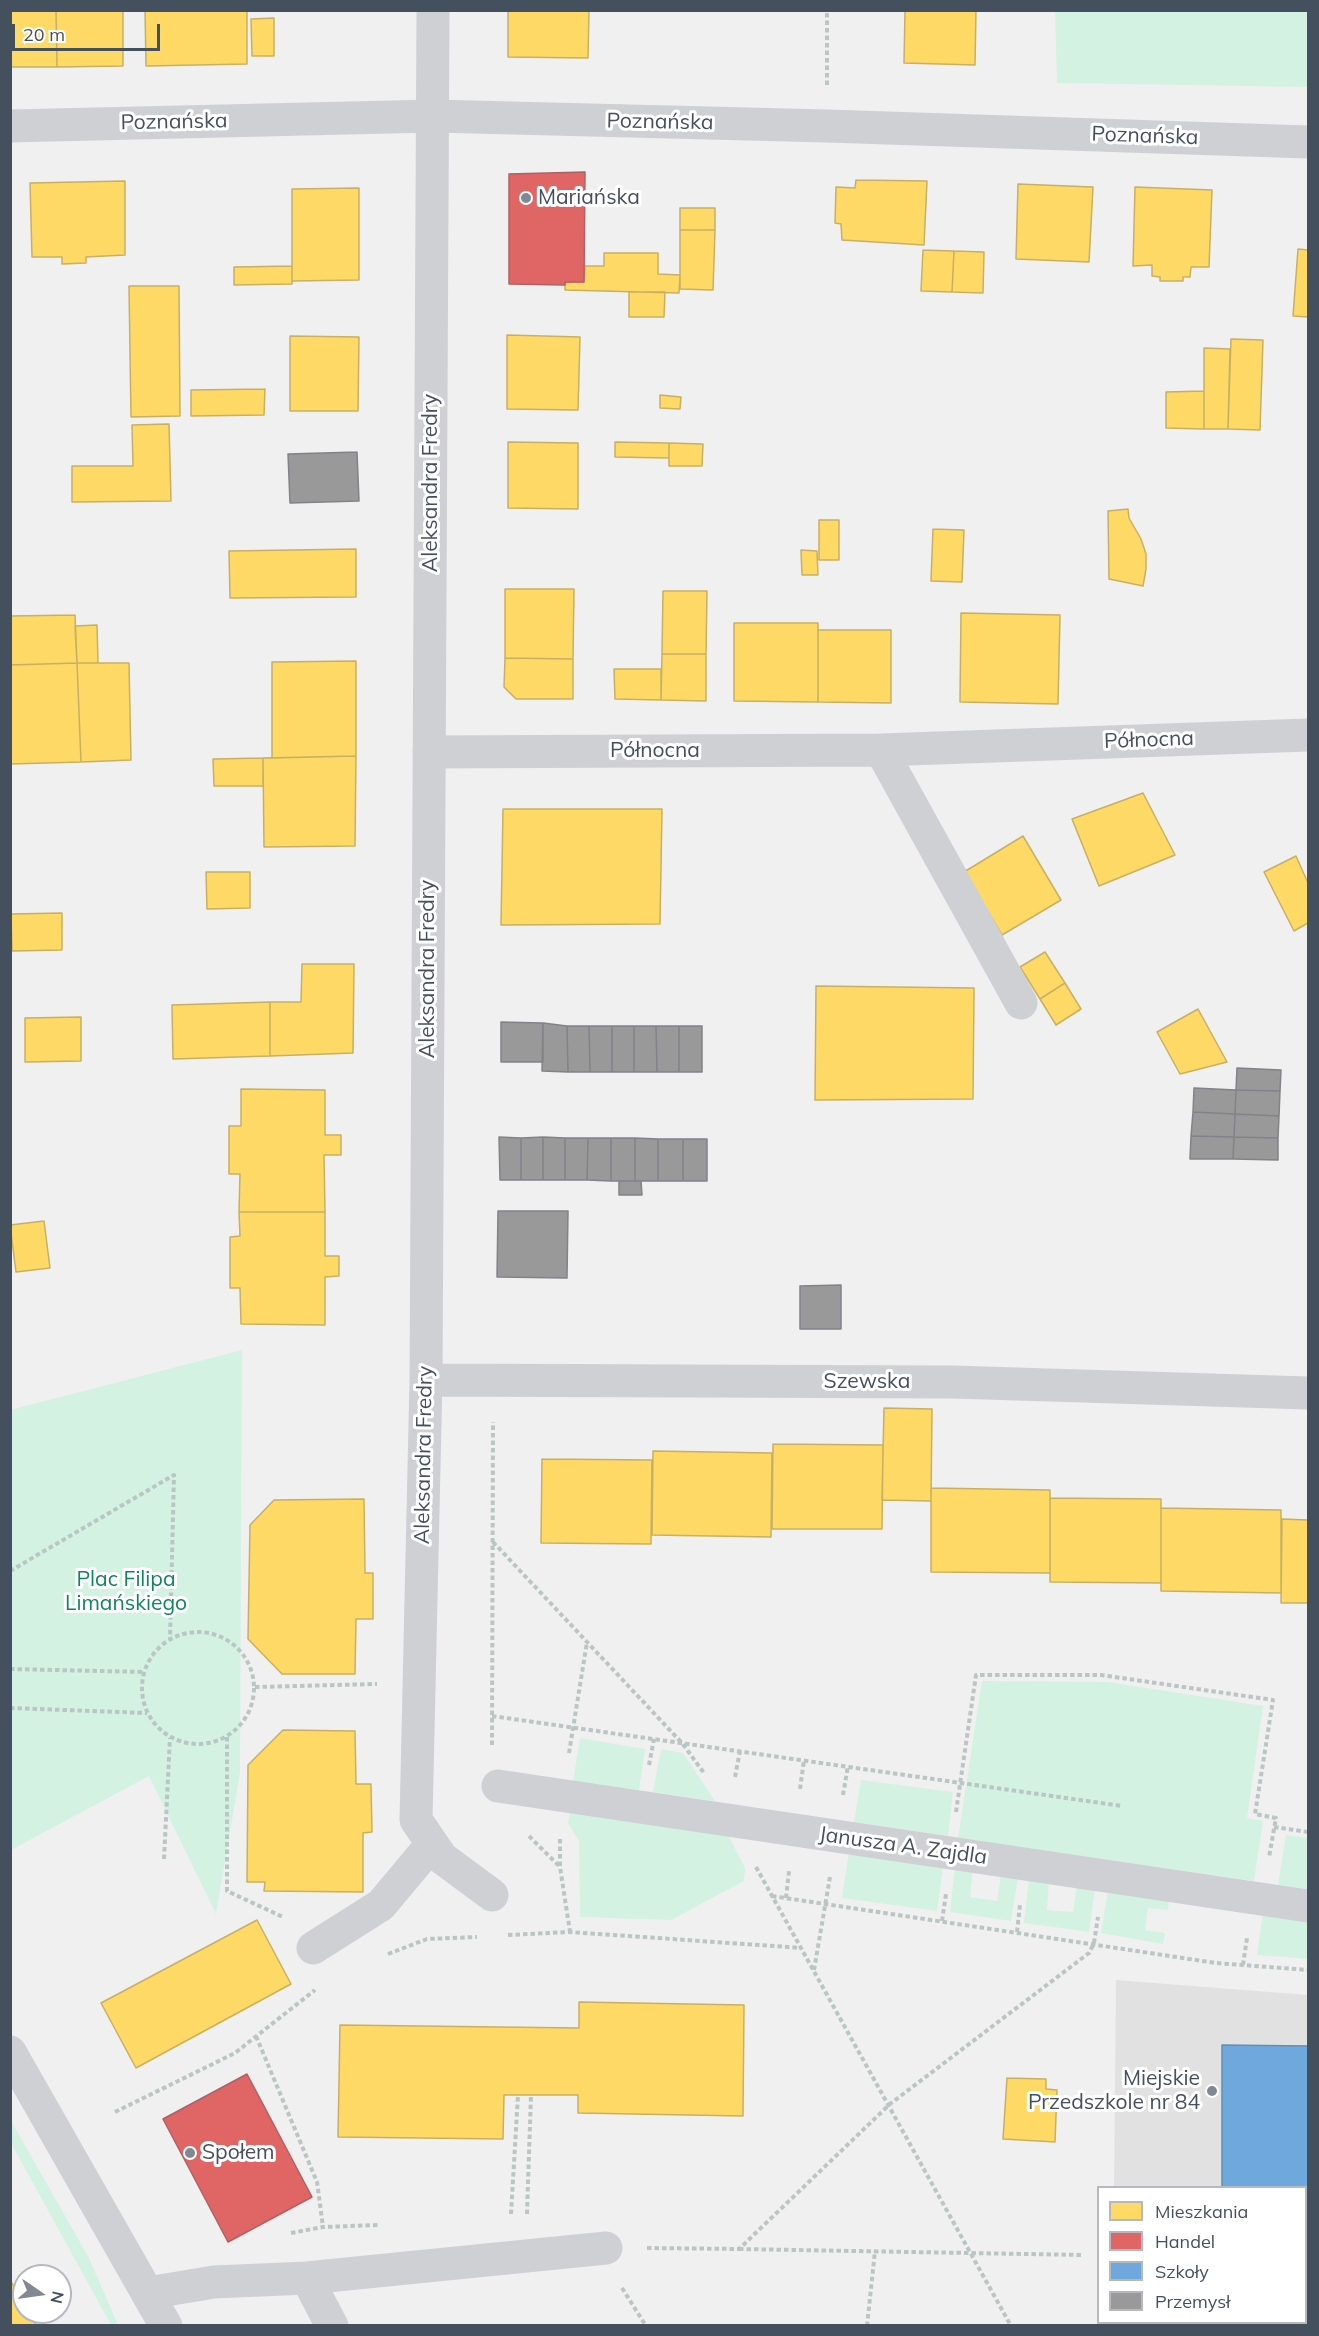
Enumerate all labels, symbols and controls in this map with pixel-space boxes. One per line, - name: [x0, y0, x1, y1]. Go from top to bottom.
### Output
- scale bar: [15, 12, 164, 50]
- text: 20 m: [23, 23, 65, 46]
- street label: Poznańska: [120, 108, 228, 136]
- street label: Poznańska: [606, 108, 714, 136]
- street label: Poznańska: [1091, 122, 1199, 150]
- place label: Mariańska: [538, 185, 640, 211]
- marker: Mariańska: [519, 191, 533, 205]
- street label: Aleksandra Fredry: [418, 394, 444, 572]
- street label: Północna: [1104, 726, 1194, 754]
- street label: Północna: [610, 738, 700, 764]
- street label: Aleksandra Fredry: [415, 880, 441, 1058]
- street label: Aleksandra Fredry: [410, 1366, 438, 1544]
- street label: Szewska: [824, 1369, 910, 1395]
- park label: Plac Filipa Limańskiego: [65, 1567, 187, 1617]
- street label: Janusza A. Zajdla: [817, 1822, 989, 1870]
- place label: Miejskie Przedszkole nr 84: [1028, 2066, 1200, 2116]
- marker: Miejskie Przedszkole nr 84: [1205, 2084, 1219, 2098]
- place label: Społem: [202, 2140, 275, 2166]
- marker: Społem: [183, 2146, 197, 2160]
- legend: [1097, 2186, 1307, 2324]
- text: Mieszkania: [1155, 2200, 1248, 2223]
- text: Handel: [1155, 2230, 1215, 2253]
- text: Szkoły: [1155, 2260, 1209, 2283]
- north arrow: [12, 2264, 72, 2324]
- text: N: [46, 2289, 69, 2306]
- text: Przemysł: [1155, 2290, 1230, 2313]

